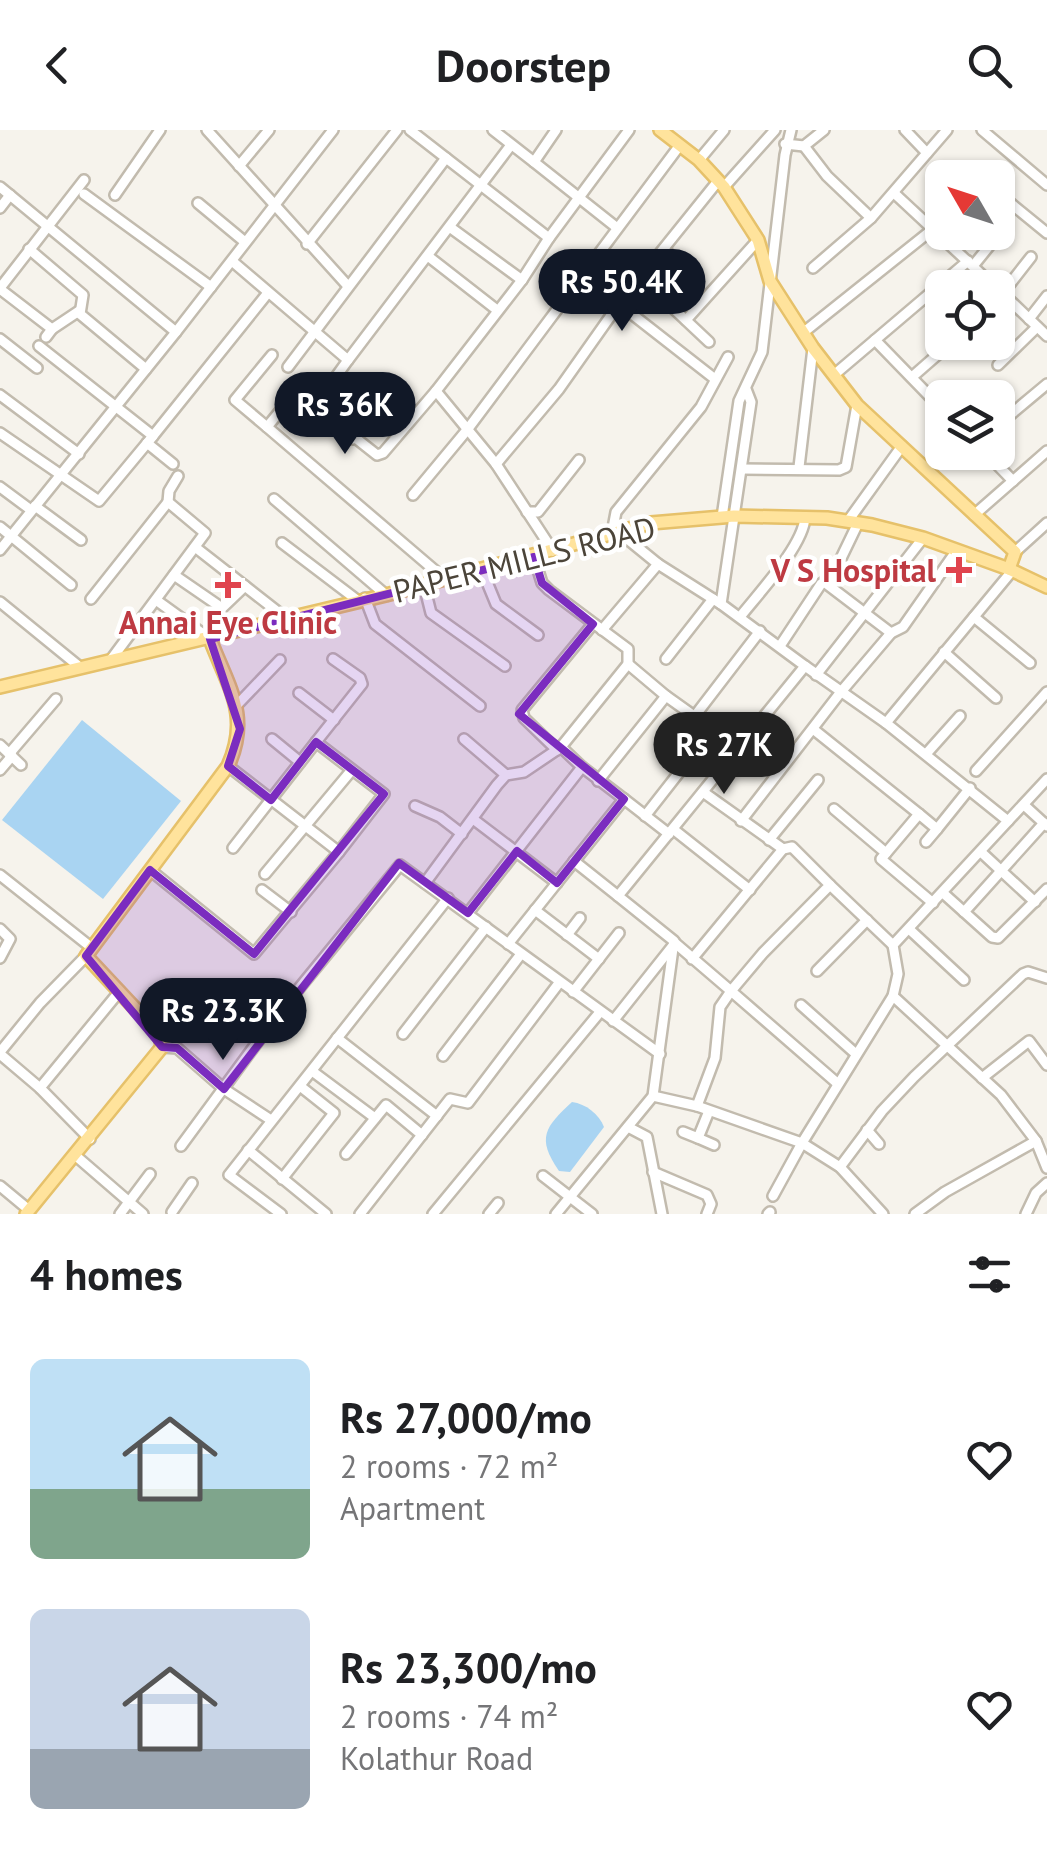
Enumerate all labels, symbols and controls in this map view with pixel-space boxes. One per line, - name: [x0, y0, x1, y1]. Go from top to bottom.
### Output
- text: Doorstep: [436, 36, 611, 94]
- icon: back: [30, 38, 85, 93]
- icon: search: [962, 38, 1017, 93]
- north arrow: [925, 160, 1015, 250]
- map controls: [925, 160, 1015, 470]
- pin: Rs 50.4K: [519, 249, 725, 334]
- text: Rs 50.4K: [560, 260, 684, 302]
- button: locate: [925, 270, 1015, 360]
- pin: Rs 36K: [264, 372, 426, 457]
- button: layers: [925, 380, 1015, 470]
- text: Rs 36K: [297, 383, 394, 425]
- street label: PAPER MILLS ROAD: [388, 506, 660, 612]
- place label: V S Hospital: [770, 549, 937, 591]
- marker: V S Hospital: [946, 557, 972, 583]
- marker: Annai Eye Clinic: [215, 572, 241, 598]
- place label: Annai Eye Clinic: [119, 601, 337, 643]
- pin: Rs 27K: [643, 712, 805, 797]
- text: Rs 27K: [676, 723, 773, 765]
- pin: Rs 23.3K: [120, 978, 326, 1063]
- text: Rs 23.3K: [161, 989, 285, 1031]
- text: 4 homes: [30, 1247, 183, 1302]
- icon: filters: [962, 1247, 1017, 1302]
- text: Rs 27,000/mo: [340, 1390, 592, 1445]
- icon: home: [110, 1399, 230, 1519]
- icon: heart: [962, 1432, 1017, 1487]
- text: 2 rooms · 72 m²: [340, 1445, 558, 1487]
- text: Apartment: [340, 1487, 485, 1529]
- text: Rs 23,300/mo: [340, 1640, 597, 1695]
- icon: home: [110, 1649, 230, 1769]
- icon: heart: [962, 1682, 1017, 1737]
- text: 2 rooms · 74 m²: [340, 1695, 558, 1737]
- text: Kolathur Road: [340, 1737, 533, 1779]

